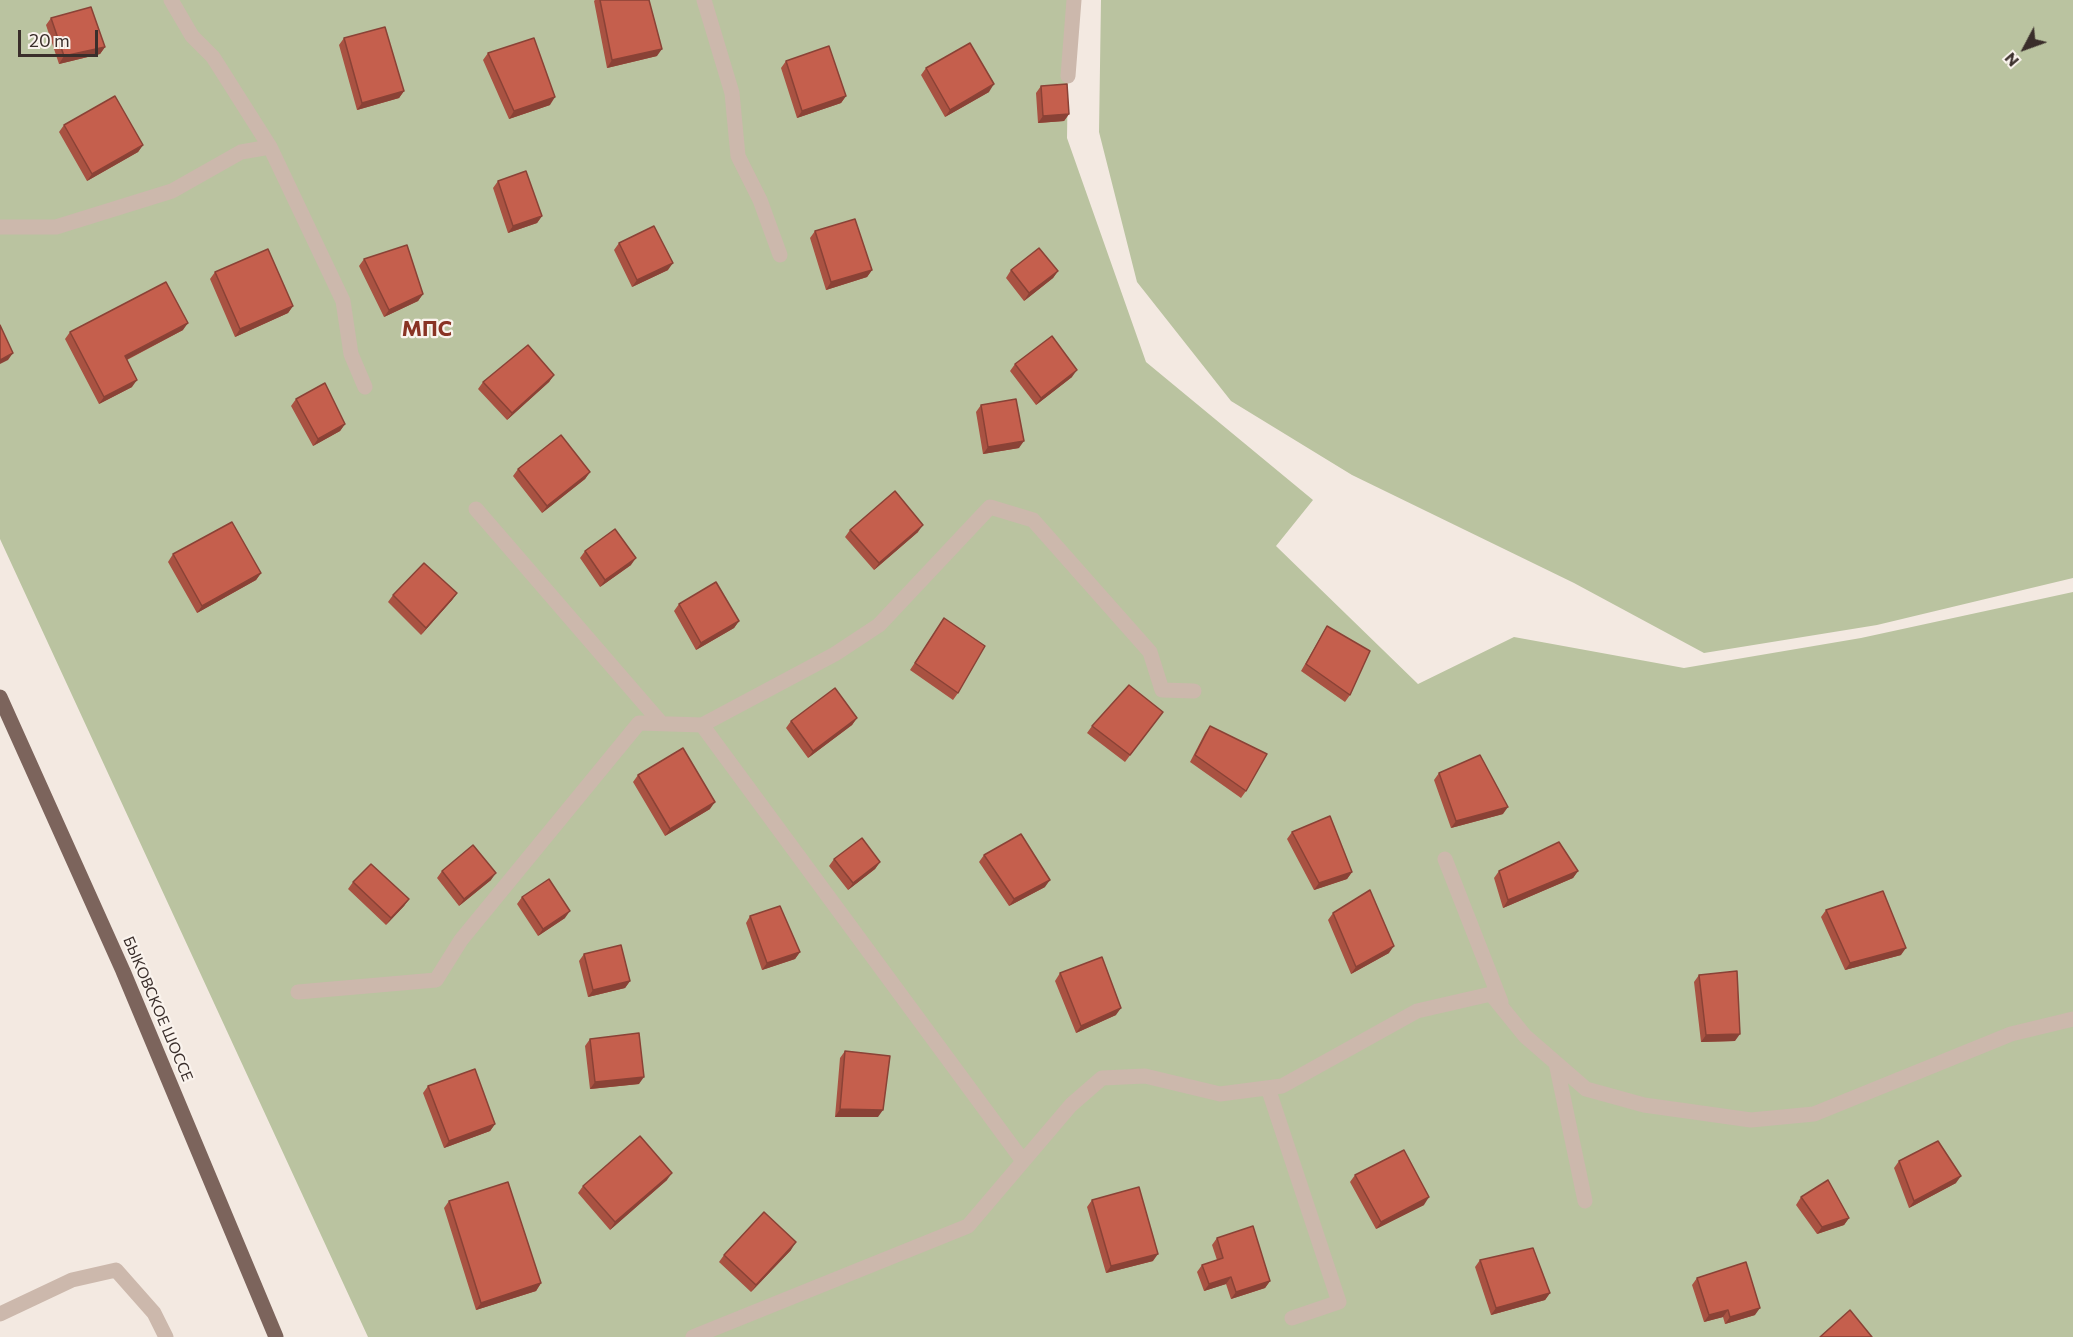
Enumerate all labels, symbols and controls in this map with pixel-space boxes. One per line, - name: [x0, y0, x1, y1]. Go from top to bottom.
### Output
- scale bar: [21, 18, 100, 56]
- north arrow: [1995, 18, 2055, 78]
- text: 20 m: [29, 29, 70, 51]
- text: N: [2000, 49, 2022, 71]
- district label: МПС: [402, 316, 452, 342]
- street label: БЫКОВСКОЕ ШОССЕ: [119, 934, 197, 1084]

